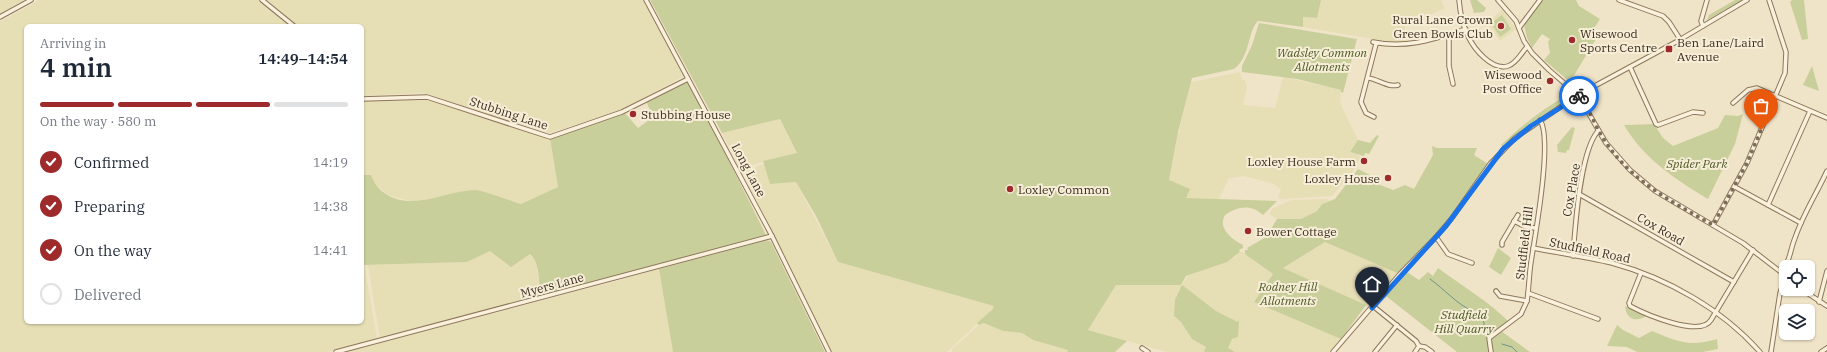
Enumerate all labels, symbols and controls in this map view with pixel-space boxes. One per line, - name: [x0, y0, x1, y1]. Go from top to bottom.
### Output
- place label: Rural Lane Crown Green Bowls Club: [1392, 12, 1493, 41]
- marker: Rural Lane Crown Green Bowls Club: [1496, 21, 1506, 31]
- place label: Wisewood Sports Centre: [1580, 26, 1657, 55]
- text: Arriving in: [40, 35, 106, 52]
- marker: Wisewood Sports Centre: [1567, 35, 1577, 45]
- place label: Ben Lane/Laird Avenue: [1677, 35, 1764, 64]
- marker: Ben Lane/Laird Avenue: [1664, 44, 1674, 54]
- park label: Wadsley Common Allotments: [1277, 45, 1367, 74]
- text: 14:49–14:54: [258, 49, 348, 68]
- text: 4 min: [40, 50, 112, 84]
- place label: Wisewood Post Office: [1482, 67, 1542, 96]
- marker: Wisewood Post Office: [1545, 76, 1555, 86]
- courier: [1559, 76, 1599, 116]
- icon: bike: [1568, 85, 1590, 107]
- pin: [1744, 89, 1778, 130]
- street label: Stubbing Lane: [468, 93, 550, 133]
- icon: bag: [1750, 95, 1772, 117]
- place label: Stubbing House: [641, 107, 731, 122]
- marker: Stubbing House: [628, 109, 638, 119]
- text: On the way · 580 m: [40, 113, 156, 130]
- street label: Long Lane: [729, 141, 769, 199]
- icon: check: [40, 151, 62, 173]
- text: Confirmed: [74, 153, 149, 172]
- text: 14:19: [313, 154, 348, 171]
- place label: Loxley House Farm: [1247, 154, 1357, 169]
- marker: Loxley House Farm: [1359, 156, 1369, 166]
- park label: Spider Park: [1665, 156, 1728, 171]
- street label: Cox Place: [1559, 162, 1583, 218]
- place label: Loxley House: [1304, 171, 1380, 186]
- marker: Loxley House: [1383, 173, 1393, 183]
- place label: Loxley Common: [1018, 182, 1110, 197]
- marker: Loxley Common: [1005, 184, 1015, 194]
- icon: check: [40, 195, 62, 217]
- text: Preparing: [74, 197, 145, 216]
- text: 14:38: [313, 198, 348, 215]
- street label: Studfield Hill: [1512, 205, 1536, 281]
- street label: Cox Road: [1635, 209, 1687, 249]
- place label: Bower Cottage: [1256, 224, 1337, 239]
- marker: Bower Cottage: [1243, 226, 1253, 236]
- street label: Studfield Road: [1548, 234, 1632, 266]
- icon: check: [40, 239, 62, 261]
- text: On the way: [74, 241, 152, 260]
- text: 14:41: [313, 242, 348, 259]
- map controls: [1779, 260, 1815, 340]
- button: locate: [1779, 260, 1815, 296]
- pin: [1355, 267, 1389, 308]
- street label: Myers Lane: [519, 269, 585, 301]
- icon: home: [1361, 273, 1383, 295]
- park label: Rodney Hill Allotments: [1258, 279, 1318, 308]
- text: Delivered: [74, 285, 142, 304]
- button: layers: [1779, 304, 1815, 340]
- park label: Studfield Hill Quarry: [1433, 307, 1495, 336]

